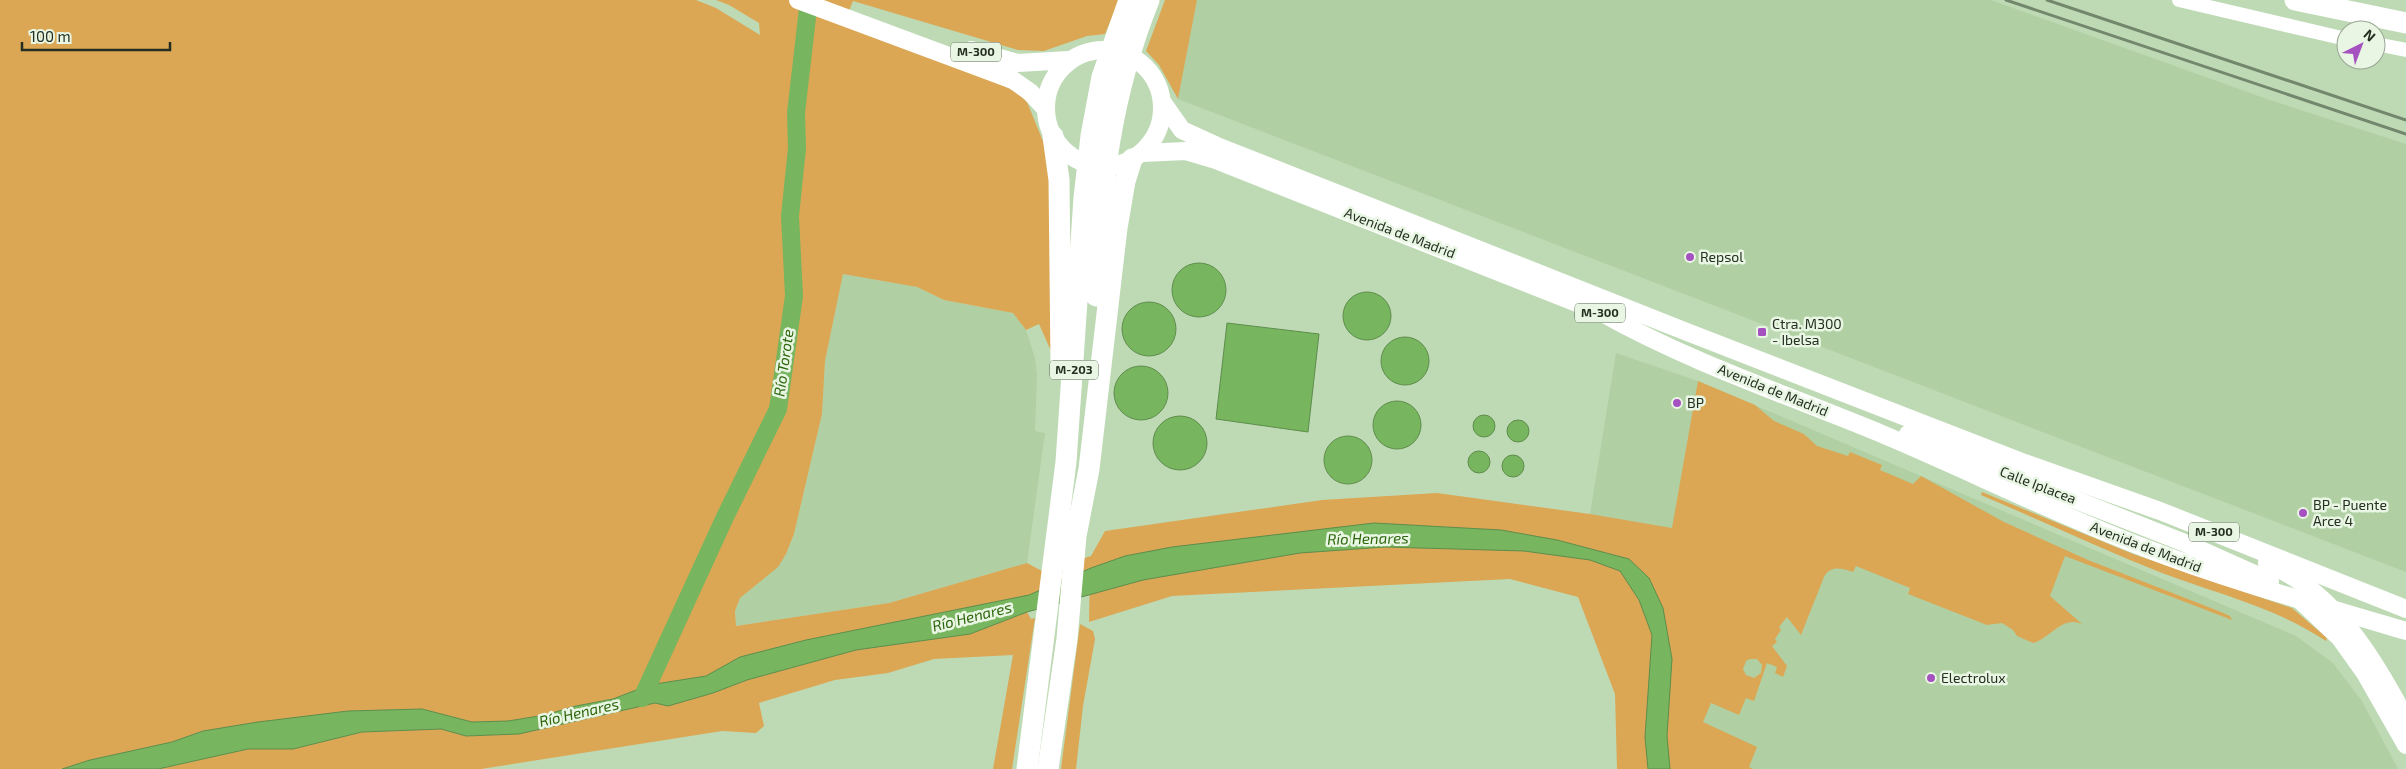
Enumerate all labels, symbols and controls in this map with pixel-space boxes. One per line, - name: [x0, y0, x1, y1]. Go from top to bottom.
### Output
- scale bar: [22, 20, 170, 52]
- north arrow: [2336, 20, 2386, 70]
- text: N: [2361, 25, 2379, 45]
- text: 100 m: [30, 27, 71, 45]
- road number: M-300: [951, 42, 1001, 62]
- street label: Avenida de Madrid: [1342, 204, 1458, 262]
- place label: Repsol: [1700, 248, 1744, 265]
- marker: Repsol: [1684, 251, 1696, 263]
- road number: M-300: [1575, 304, 1625, 322]
- place label: Ctra. M300 - Ibelsa: [1772, 315, 1842, 348]
- marker: Ctra. M300 - Ibelsa: [1756, 326, 1768, 338]
- water label: Río Torote: [769, 328, 797, 398]
- road number: M-203: [1050, 360, 1098, 380]
- street label: Avenida de Madrid: [1716, 360, 1831, 419]
- place label: BP: [1687, 394, 1704, 411]
- marker: BP: [1671, 397, 1683, 409]
- street label: Calle Iplacea: [1998, 462, 2079, 507]
- place label: BP - Puente Arce 4: [2313, 496, 2387, 529]
- marker: BP - Puente Arce 4: [2297, 507, 2309, 519]
- street label: Avenida de Madrid: [2088, 518, 2204, 576]
- road number: M-300: [2189, 522, 2239, 542]
- water label: Río Henares: [1327, 528, 1409, 548]
- water label: Río Henares: [930, 597, 1014, 635]
- place label: Electrolux: [1941, 669, 2006, 686]
- marker: Electrolux: [1925, 672, 1937, 684]
- water label: Río Henares: [537, 694, 621, 730]

